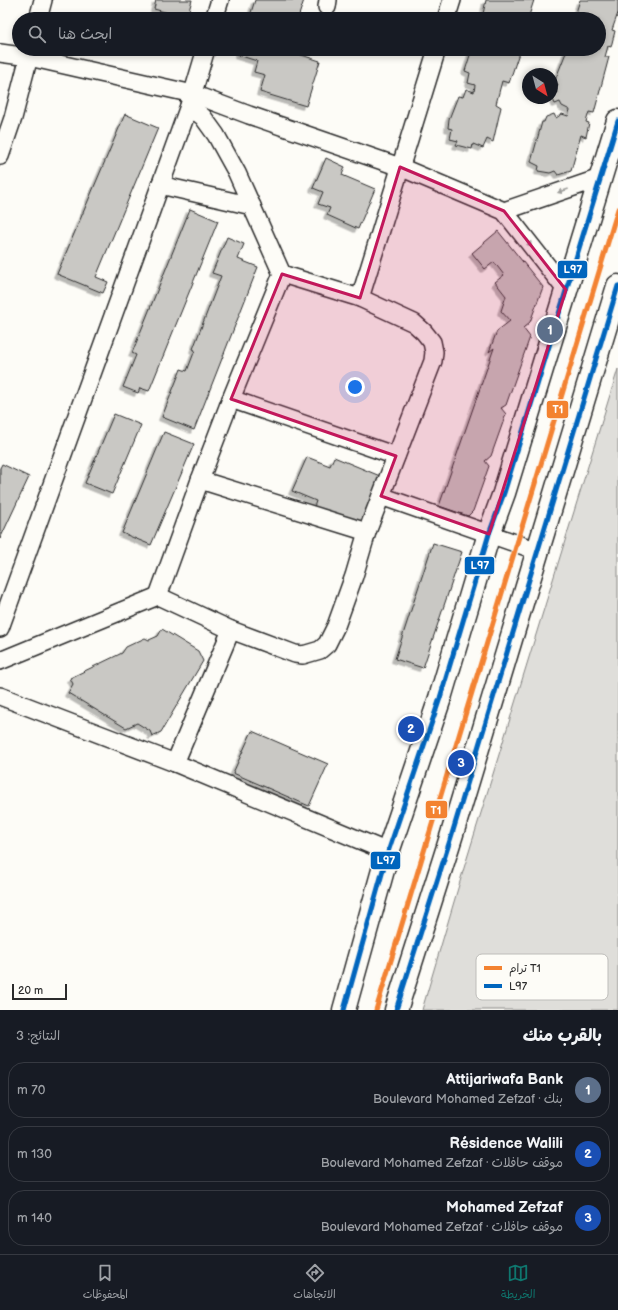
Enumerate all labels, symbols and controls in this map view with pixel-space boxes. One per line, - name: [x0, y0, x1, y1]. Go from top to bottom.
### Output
- search box: [12, 12, 606, 56]
- icon: search: [26, 23, 48, 45]
- text: ابحث هنا: [58, 25, 112, 44]
- north arrow: [522, 68, 558, 104]
- one-way arrow: [557, 188, 569, 194]
- one-way arrow: [523, 236, 532, 247]
- line badge: L97: [557, 260, 588, 279]
- text: L97: [564, 263, 582, 276]
- pin: 1: [537, 315, 563, 345]
- your location: [345, 377, 365, 397]
- line badge: T1: [546, 400, 569, 419]
- text: T1: [553, 403, 563, 416]
- line badge: L97: [464, 556, 495, 575]
- text: L97: [471, 559, 489, 572]
- pin: 2: [398, 714, 424, 744]
- pin: 3: [448, 748, 474, 778]
- line badge: T1: [425, 800, 448, 819]
- text: T1: [431, 804, 441, 817]
- line badge: L97: [370, 851, 401, 870]
- text: L97: [377, 854, 395, 867]
- legend: [476, 954, 608, 1000]
- text: ترام T1: [509, 962, 541, 977]
- text: L97: [509, 980, 528, 993]
- scale bar: [12, 982, 67, 1001]
- text: 20 m: [18, 984, 43, 997]
- text: بالقرب منك: [523, 1026, 602, 1046]
- text: النتائج: 3: [16, 1028, 60, 1044]
- text: Attijariwafa Bank: [446, 1070, 563, 1089]
- text: 70 m: [17, 1082, 45, 1098]
- text: 1: [585, 1082, 591, 1098]
- text: بنك · Boulevard Mohamed Zefzaf: [373, 1091, 563, 1107]
- text: Résidence Walili: [450, 1134, 563, 1153]
- text: 130 m: [17, 1146, 52, 1162]
- text: 2: [584, 1146, 592, 1162]
- text: موقف حافلات · Boulevard Mohamed Zefzaf: [321, 1155, 563, 1171]
- text: Mohamed Zefzaf: [446, 1198, 563, 1217]
- text: 140 m: [17, 1210, 52, 1226]
- text: 3: [584, 1210, 592, 1226]
- text: موقف حافلات · Boulevard Mohamed Zefzaf: [321, 1219, 563, 1235]
- tab: المحفوظات: [83, 1262, 128, 1304]
- tab: الاتجاهات: [293, 1262, 336, 1304]
- tab: الخريطة: [501, 1262, 535, 1304]

